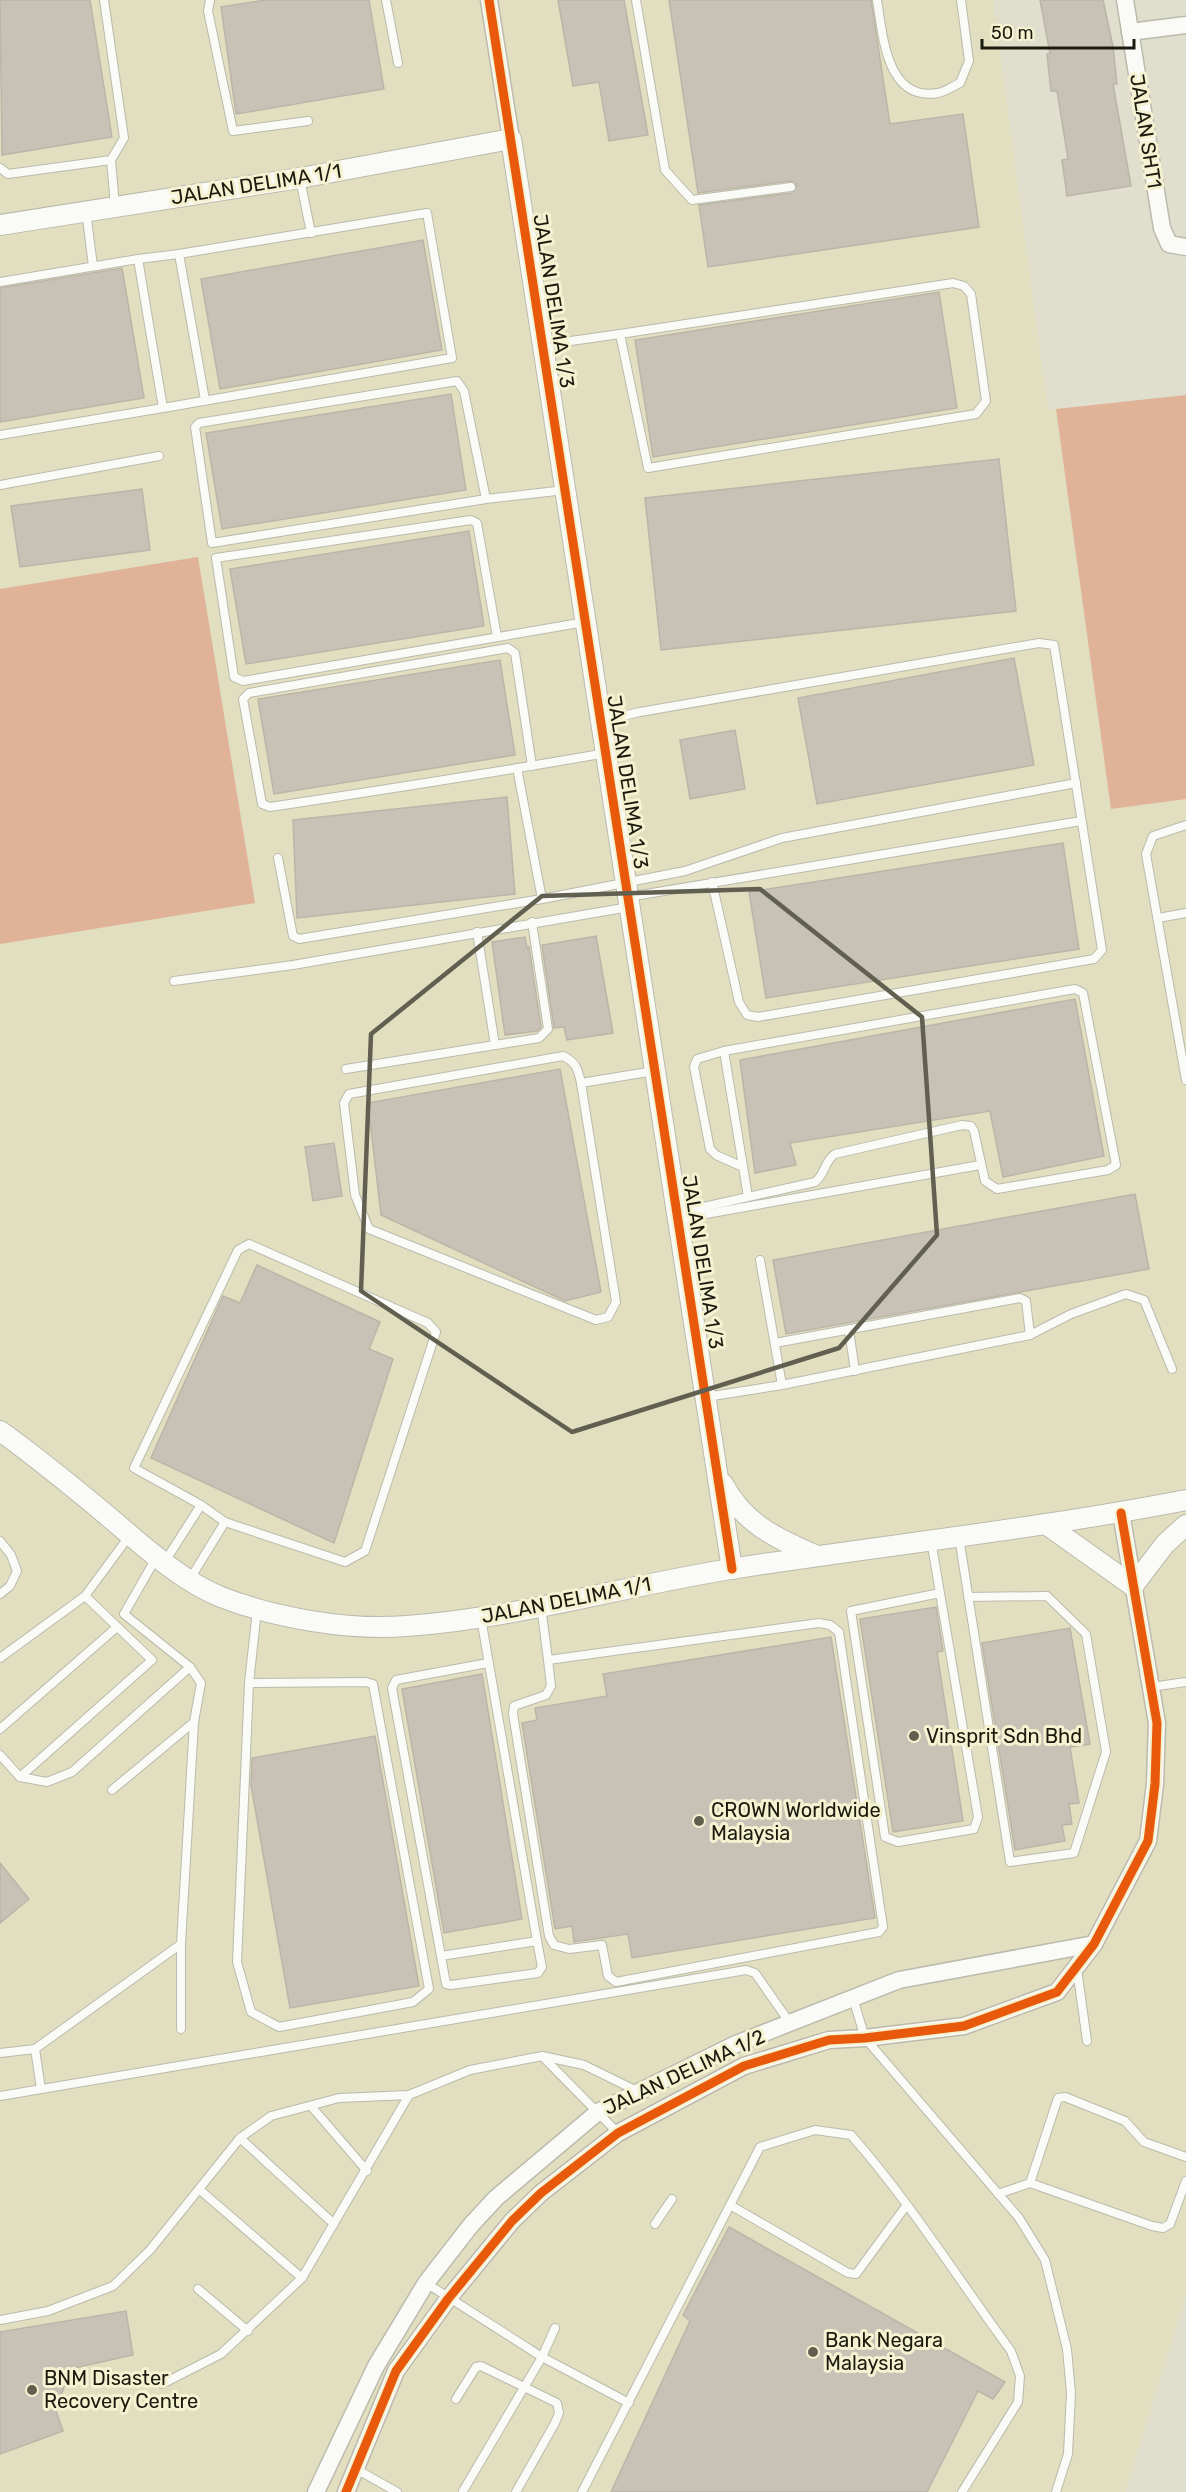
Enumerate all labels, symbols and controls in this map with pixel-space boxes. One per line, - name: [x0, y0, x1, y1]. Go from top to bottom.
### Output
- scale bar: [982, 12, 1134, 50]
- text: 50 m: [991, 22, 1034, 44]
- street label: JALAN SHT1: [1125, 72, 1167, 190]
- street label: JALAN DELIMA 1/1: [169, 159, 343, 209]
- street label: JALAN DELIMA 1/3: [528, 212, 580, 390]
- street label: JALAN DELIMA 1/3: [602, 693, 654, 871]
- street label: JALAN DELIMA 1/3: [677, 1173, 729, 1351]
- street label: JALAN DELIMA 1/1: [479, 1572, 653, 1628]
- place label: Vinsprit Sdn Bhd: [926, 1724, 1082, 1748]
- marker: Vinsprit Sdn Bhd: [907, 1729, 921, 1743]
- place label: CROWN Worldwide Malaysia: [711, 1798, 881, 1845]
- marker: CROWN Worldwide Malaysia: [692, 1814, 706, 1828]
- street label: JALAN DELIMA 1/2: [600, 2024, 768, 2120]
- place label: Bank Negara Malaysia: [825, 2328, 943, 2375]
- marker: Bank Negara Malaysia: [806, 2345, 820, 2359]
- place label: BNM Disaster Recovery Centre: [44, 2366, 198, 2413]
- marker: BNM Disaster Recovery Centre: [25, 2383, 39, 2397]

